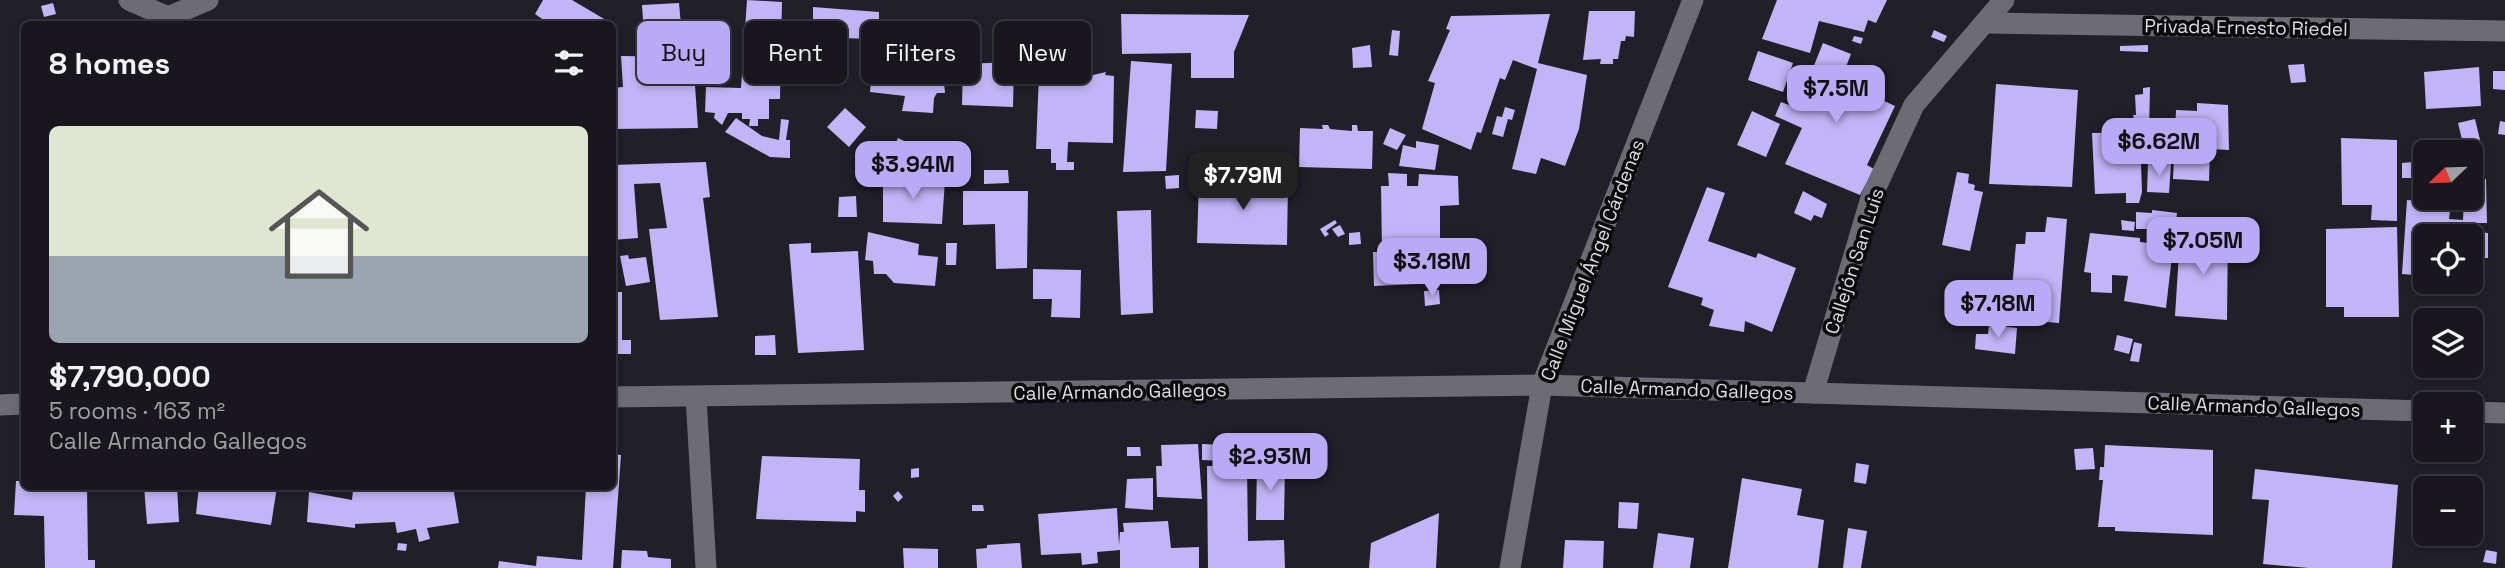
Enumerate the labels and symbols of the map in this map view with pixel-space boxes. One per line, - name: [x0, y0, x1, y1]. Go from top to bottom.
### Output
- street label: Privada Ernesto Riedel: [2144, 13, 2348, 42]
- pin: $7.5M: [1787, 66, 1885, 125]
- pin: $6.62M: [2102, 118, 2216, 178]
- street label: Calle Miguel Ángel Cárdenas: [1535, 136, 1650, 384]
- north arrow: [2413, 140, 2483, 210]
- pin: $3.94M: [856, 142, 970, 201]
- pin: $7.79M: [1186, 152, 1300, 212]
- street label: Callejón San Luis: [1819, 185, 1890, 337]
- pin: $7.05M: [2146, 218, 2260, 277]
- pin: $3.18M: [1375, 238, 1489, 298]
- pin: $7.18M: [1941, 280, 2055, 340]
- street label: Calle Armando Gallegos: [1580, 373, 1794, 406]
- street label: Calle Armando Gallegos: [1013, 377, 1227, 406]
- street label: Calle Armando Gallegos: [2147, 390, 2361, 423]
- pin: $2.93M: [1213, 434, 1327, 493]

